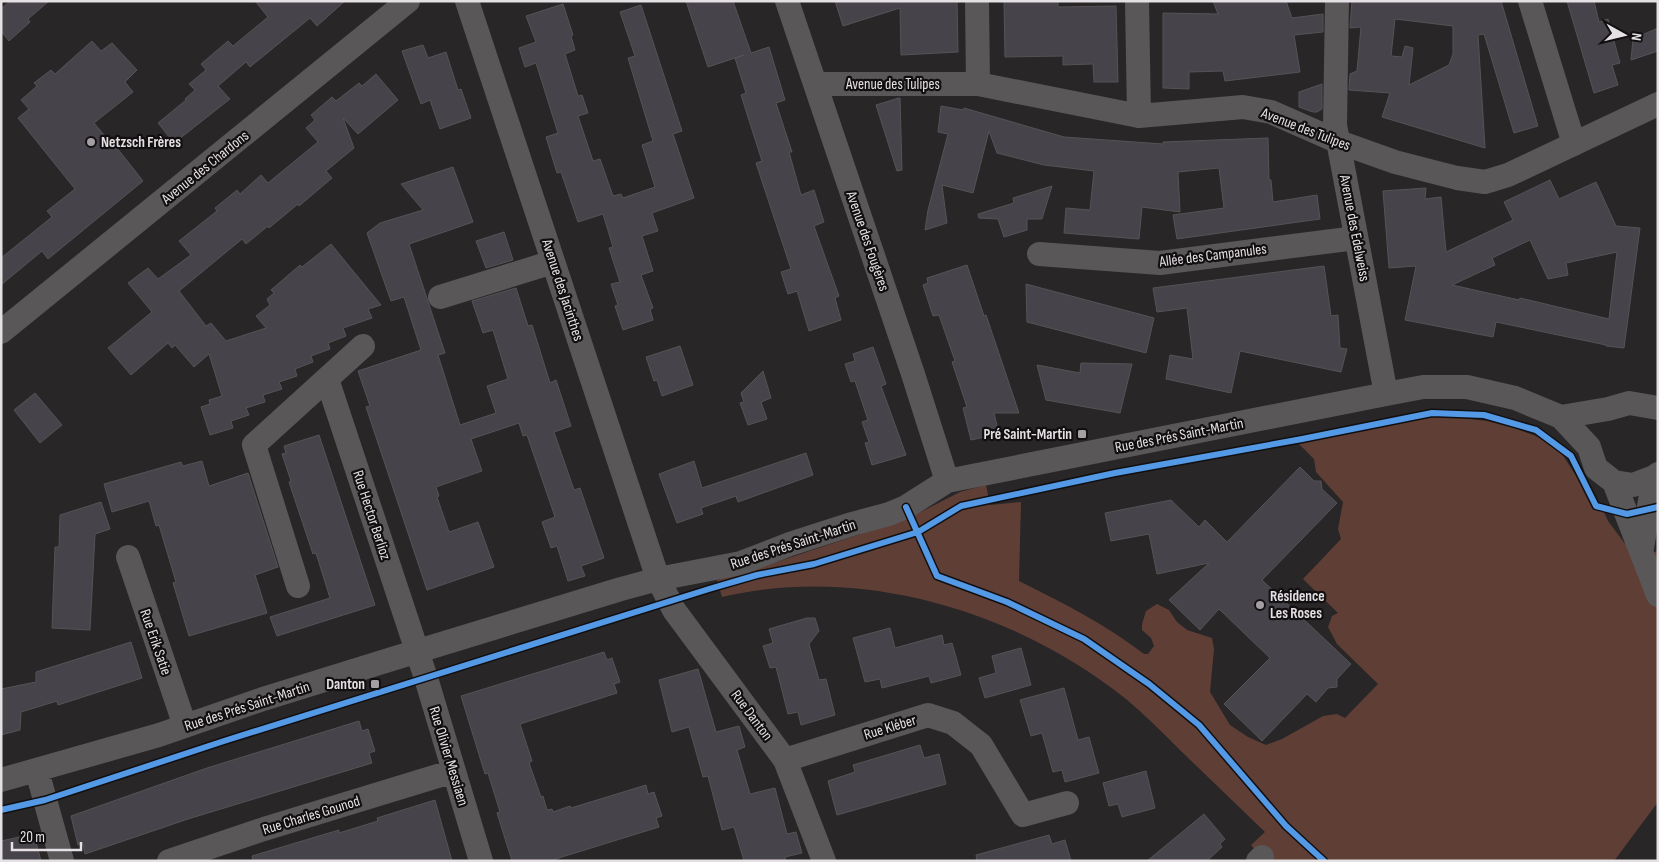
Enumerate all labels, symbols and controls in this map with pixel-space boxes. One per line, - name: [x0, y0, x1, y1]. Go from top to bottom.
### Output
- north arrow: [1599, 10, 1649, 60]
- text: N: [1627, 32, 1645, 42]
- street label: Avenue des Tulipes: [845, 75, 940, 94]
- street label: Avenue des Tulipes: [1258, 103, 1353, 155]
- street label: Avenue des Chardons: [157, 126, 253, 209]
- place label: Netzsch Frères: [101, 133, 181, 152]
- marker: Netzsch Frères: [85, 136, 97, 148]
- street label: Avenue des Edelweiss: [1335, 172, 1374, 283]
- street label: Avenue des Fougères: [841, 188, 894, 294]
- street label: Avenue des Jacinthes: [537, 236, 588, 343]
- street label: Allée des Campanules: [1157, 239, 1268, 272]
- street label: Rue des Prés Saint-Martin: [1113, 414, 1245, 457]
- place label: Pré Saint-Martin: [984, 425, 1072, 444]
- marker: Pré Saint-Martin: [1076, 428, 1088, 440]
- street label: Rue Hector Berlioz: [348, 468, 395, 563]
- street label: Rue des Prés Saint-Martin: [728, 515, 858, 574]
- place label: Résidence Les Roses: [1270, 587, 1325, 623]
- marker: Résidence Les Roses: [1254, 599, 1266, 611]
- street label: Rue Erik Satie: [135, 607, 176, 678]
- place label: Danton: [326, 675, 365, 694]
- street label: Rue des Prés Saint-Martin: [182, 677, 312, 736]
- marker: Danton: [369, 678, 381, 690]
- street label: Rue Danton: [726, 686, 777, 744]
- street label: Rue Olivier Messiaen: [424, 704, 473, 808]
- street label: Rue Kléber: [862, 710, 919, 744]
- street label: Rue Charles Gounod: [260, 792, 362, 839]
- scale bar: [12, 820, 81, 852]
- text: 20 m: [20, 828, 45, 847]

